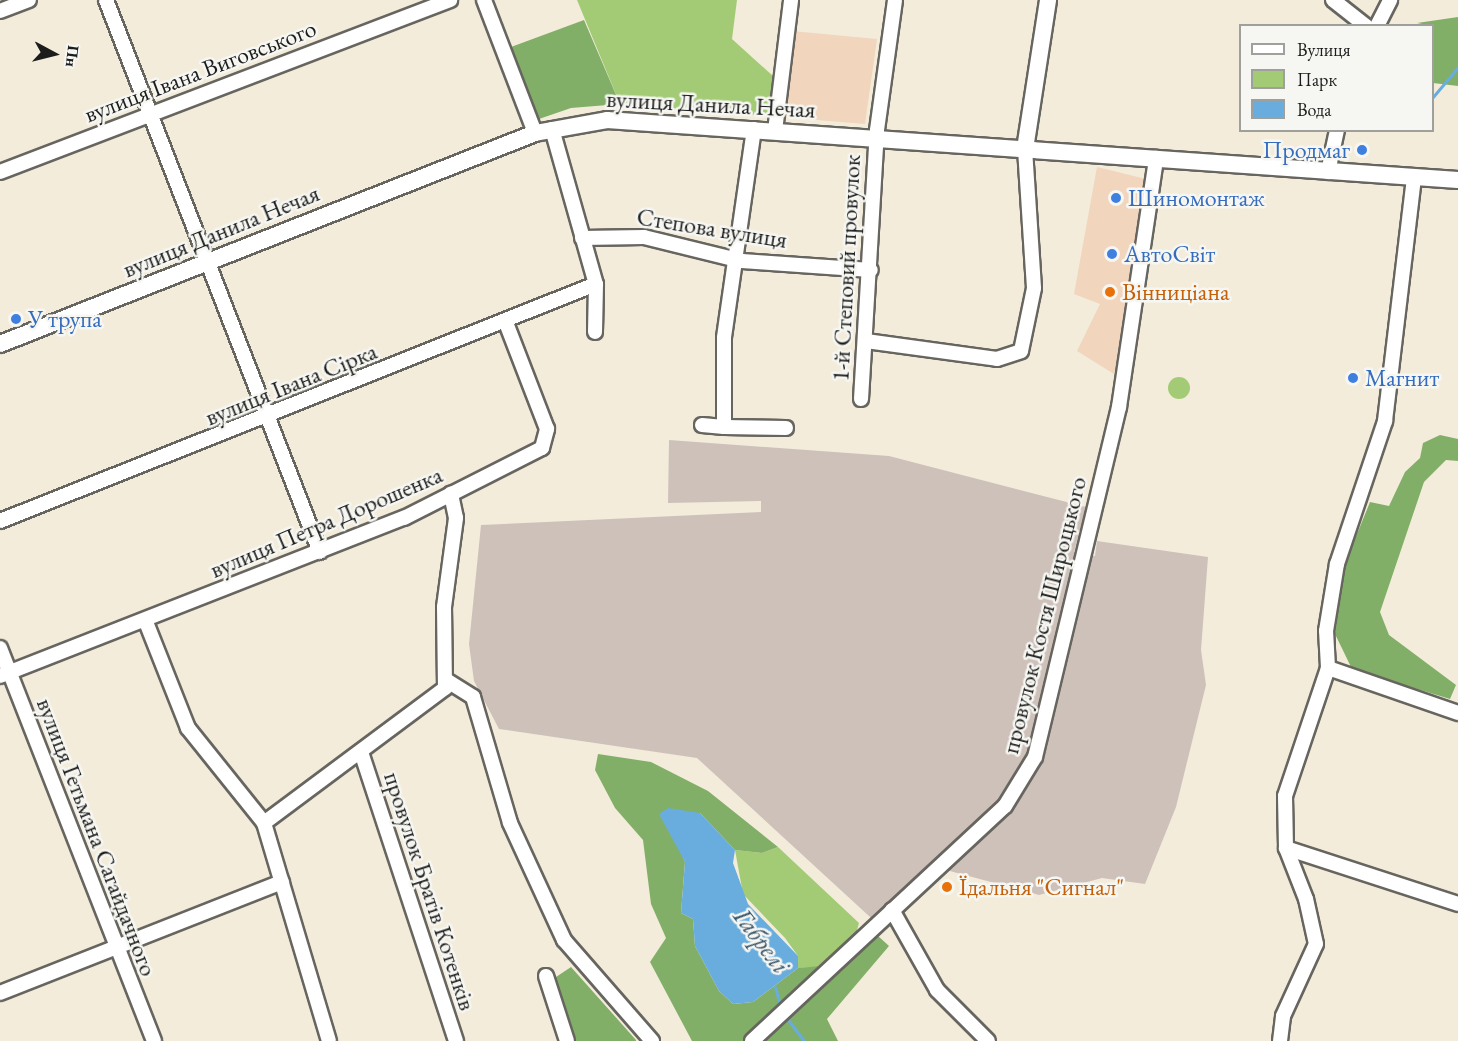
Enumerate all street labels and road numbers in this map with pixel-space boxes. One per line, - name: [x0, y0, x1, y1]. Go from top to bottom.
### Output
- street label: вулиця Івана Виговського: [80, 13, 320, 129]
- street label: вулиця Данила Нечая: [606, 84, 816, 124]
- street label: 1-й Степовий провулок: [826, 154, 866, 382]
- street label: вулиця Данила Нечая: [119, 178, 323, 284]
- street label: Степова вулиця: [635, 202, 789, 254]
- street label: вулиця Івана Сірка: [201, 336, 381, 432]
- street label: вулиця Петра Дорошенка: [206, 460, 446, 584]
- street label: провулок Костя Широцького: [996, 474, 1092, 756]
- street label: вулиця Гетьмана Сагайдачного: [31, 694, 163, 980]
- street label: провулок Братів Котенків: [378, 768, 482, 1014]

